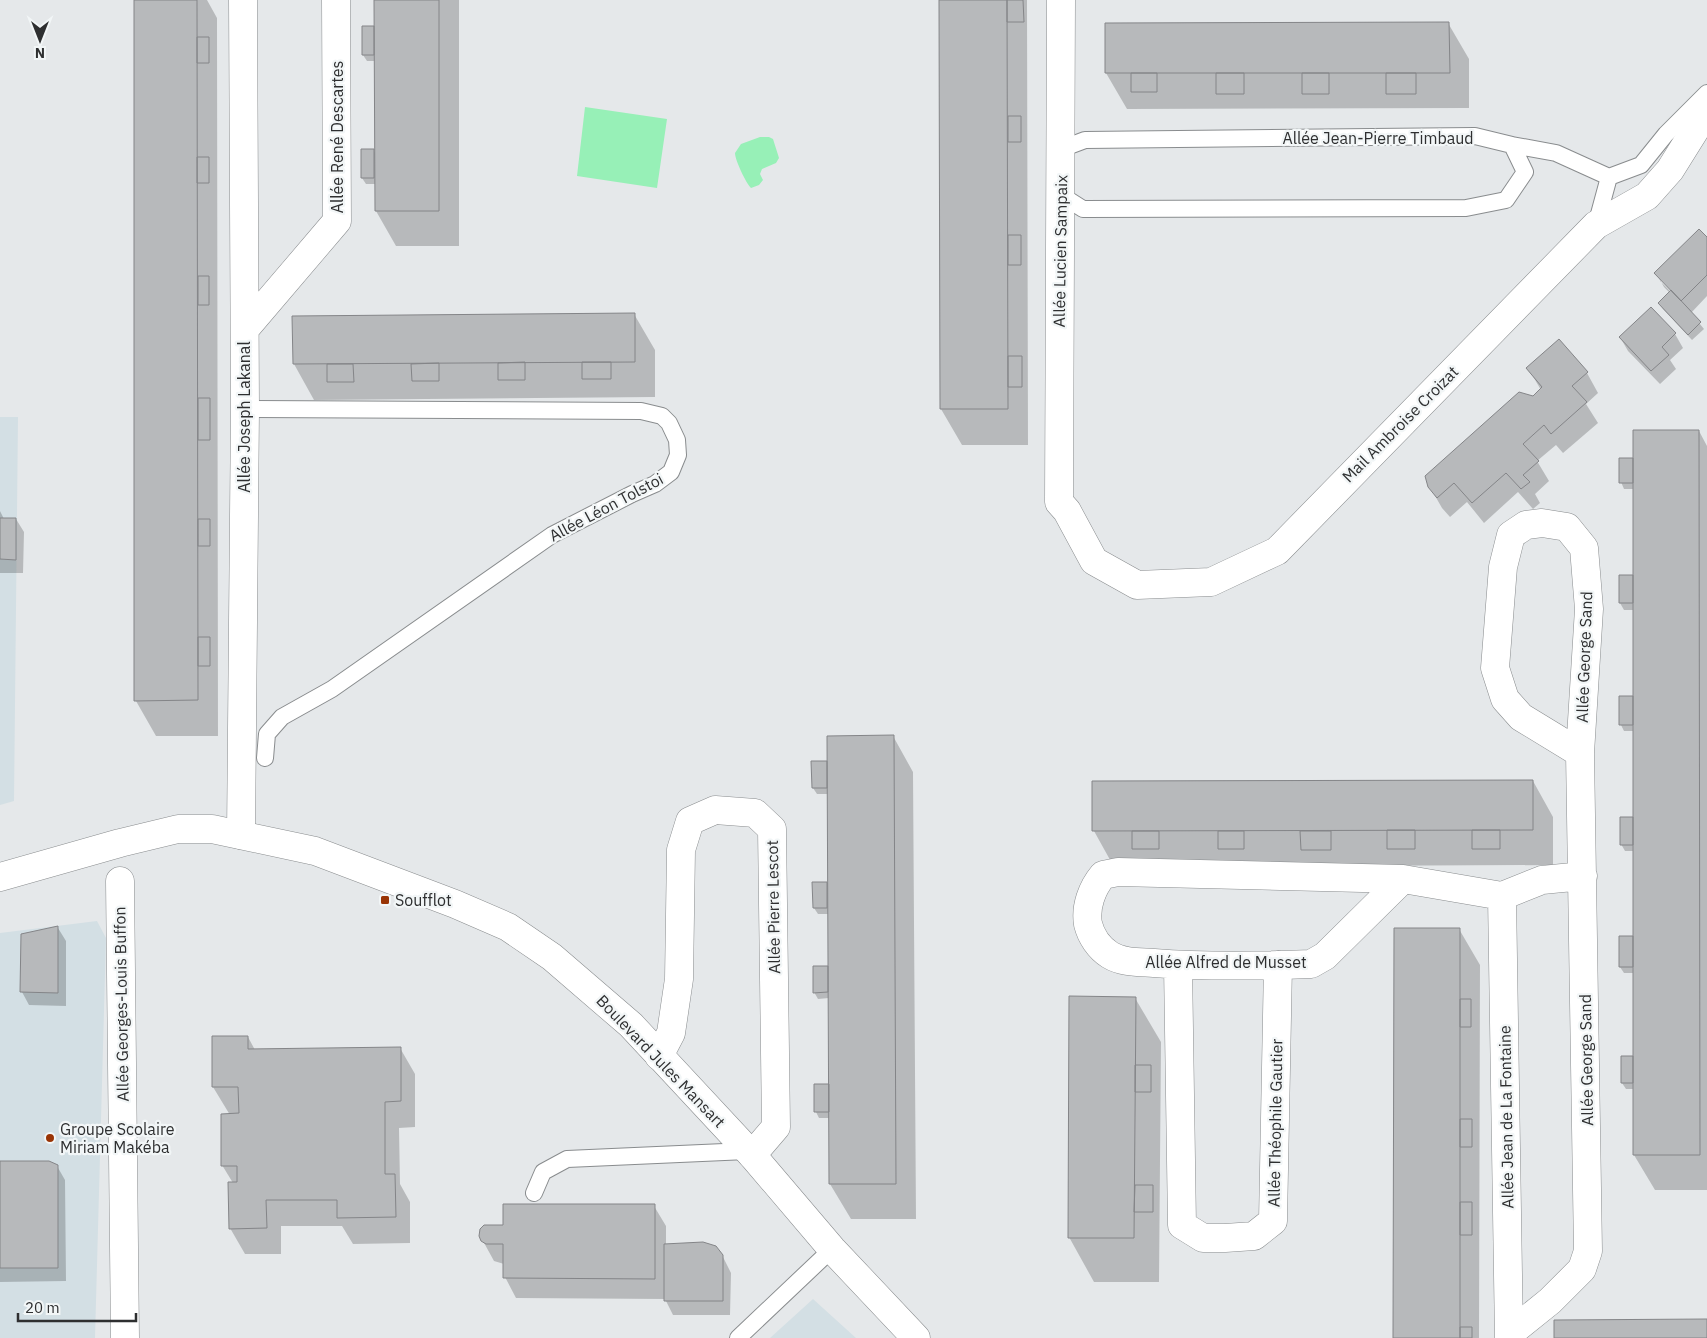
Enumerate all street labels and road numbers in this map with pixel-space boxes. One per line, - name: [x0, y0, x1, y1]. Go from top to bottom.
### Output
- street label: Allée René Descartes: [327, 61, 347, 213]
- street label: Allée Jean-Pierre Timbaud: [1282, 128, 1474, 148]
- street label: Allée Lucien Sampaix: [1049, 175, 1071, 327]
- street label: Allée Joseph Lakanal: [234, 341, 254, 493]
- street label: Mail Ambroise Croizat: [1338, 362, 1462, 486]
- street label: Allée Léon Tolstoi: [546, 469, 666, 545]
- street label: Allée George Sand: [1572, 591, 1596, 723]
- street label: Allée Pierre Lescot: [762, 840, 784, 974]
- street label: Allée Georges-Louis Buffon: [109, 906, 133, 1102]
- street label: Allée Alfred de Musset: [1145, 952, 1307, 972]
- street label: Boulevard Jules Mansart: [592, 990, 730, 1132]
- street label: Allée George Sand: [1575, 994, 1597, 1126]
- street label: Allée Jean de La Fontaine: [1494, 1025, 1518, 1209]
- street label: Allée Théophile Gautier: [1264, 1038, 1286, 1207]

